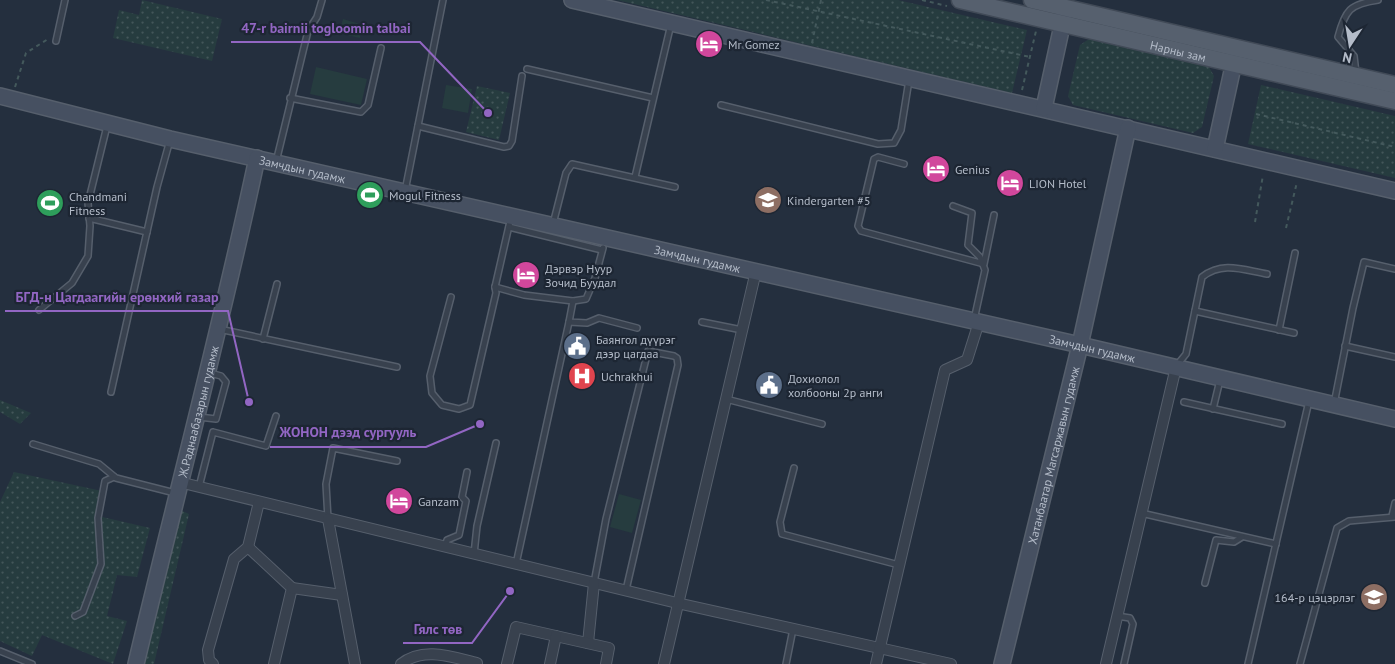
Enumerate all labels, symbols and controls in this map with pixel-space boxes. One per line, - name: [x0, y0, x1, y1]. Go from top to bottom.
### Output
- callout: 47-r bairnii togloomin talbai: [231, 13, 420, 42]
- text: 47-r bairnii togloomin talbai: [241, 19, 411, 37]
- north arrow: [1325, 20, 1375, 70]
- hotel icon: Mr Gomez: [694, 29, 724, 59]
- place label: Mr Gomez: [728, 37, 780, 52]
- street label: Нарны зам: [1149, 37, 1208, 64]
- text: N: [1341, 48, 1354, 67]
- street label: Замчдын гудамж: [258, 152, 347, 186]
- hotel icon: Genius: [921, 154, 951, 184]
- place label: Genius: [955, 162, 990, 177]
- hotel icon: LION Hotel: [995, 168, 1025, 198]
- place label: LION Hotel: [1029, 176, 1087, 191]
- sports icon: Mogul Fitness: [355, 180, 385, 210]
- school or university icon: Kindergarten #5: [753, 185, 783, 215]
- sports icon: Chandmani Fitness: [35, 188, 65, 218]
- place label: Mogul Fitness: [389, 188, 461, 203]
- place label: Chandmani Fitness: [69, 189, 127, 218]
- place label: Kindergarten #5: [787, 193, 870, 208]
- street label: Замчдын гудамж: [653, 241, 742, 275]
- hotel icon: Дэрвэр Нуур Зочид Буудал: [511, 260, 541, 290]
- place label: Дэрвэр Нуур Зочид Буудал: [545, 261, 616, 290]
- callout: БГД-н Цагдаагийн ерөнхий газар: [5, 282, 228, 311]
- text: БГД-н Цагдаагийн ерөнхий газар: [16, 288, 219, 306]
- public building icon: Баянгол дүүрэг дээр цагдаа: [562, 331, 592, 361]
- street label: Замчдын гудамж: [1048, 331, 1137, 365]
- place label: Баянгол дүүрэг дээр цагдаа: [596, 332, 676, 361]
- street label: Ж.Раднаабазарын гудамж: [174, 344, 221, 480]
- hospital icon: Uchrakhui: [567, 361, 597, 391]
- street label: Хатанбаатар Магсаржавын гудамж: [1024, 365, 1082, 546]
- place label: Uchrakhui: [601, 369, 653, 384]
- public building icon: Дохиолол холбооны 2р анги: [754, 370, 784, 400]
- place label: Дохиолол холбооны 2р анги: [788, 371, 883, 400]
- callout: ЖОНОН дээд сургууль: [270, 418, 426, 447]
- text: ЖОНОН дээд сургууль: [279, 423, 417, 441]
- hotel icon: Ganzam: [384, 486, 414, 516]
- place label: Ganzam: [418, 494, 459, 509]
- school or university icon: 164-р цэцэрлэг: [1359, 582, 1389, 612]
- place label: 164-р цэцэрлэг: [1275, 590, 1356, 605]
- callout: Гялс төв: [403, 614, 472, 643]
- text: Гялс төв: [414, 620, 462, 638]

